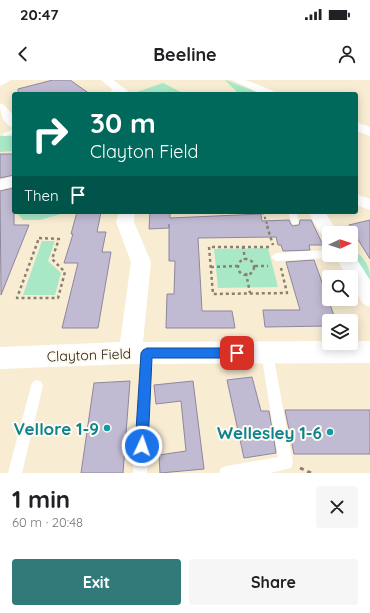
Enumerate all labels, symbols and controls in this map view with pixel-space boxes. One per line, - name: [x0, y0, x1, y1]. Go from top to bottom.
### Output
- text: 20:47: [20, 5, 58, 24]
- icon: back: [12, 43, 34, 65]
- text: Beeline: [153, 43, 217, 66]
- icon: person: [336, 43, 358, 65]
- text: 30 m: [90, 105, 156, 140]
- icon: right: [24, 108, 76, 160]
- text: Clayton Field: [90, 140, 198, 163]
- icon: arrive: [67, 184, 89, 206]
- text: Then: [24, 186, 59, 205]
- north arrow: [322, 226, 358, 262]
- map controls: [322, 226, 358, 350]
- button: search: [322, 270, 358, 306]
- button: layers: [322, 314, 358, 350]
- pin: [220, 336, 254, 370]
- icon: arrive: [226, 342, 248, 364]
- street label: Clayton Field: [47, 345, 131, 365]
- place label: Vellore 1-9: [13, 418, 99, 439]
- place label: Wellesley 1-6: [217, 422, 322, 443]
- marker: Vellore 1-9: [102, 423, 112, 433]
- position arrow: [121, 425, 163, 467]
- marker: Wellesley 1-6: [325, 427, 335, 437]
- text: 1 min: [12, 484, 70, 514]
- button: close: [316, 486, 358, 528]
- text: 60 m · 20:48: [12, 514, 83, 530]
- button: Exit: [12, 559, 181, 605]
- button: Share: [189, 559, 358, 605]

